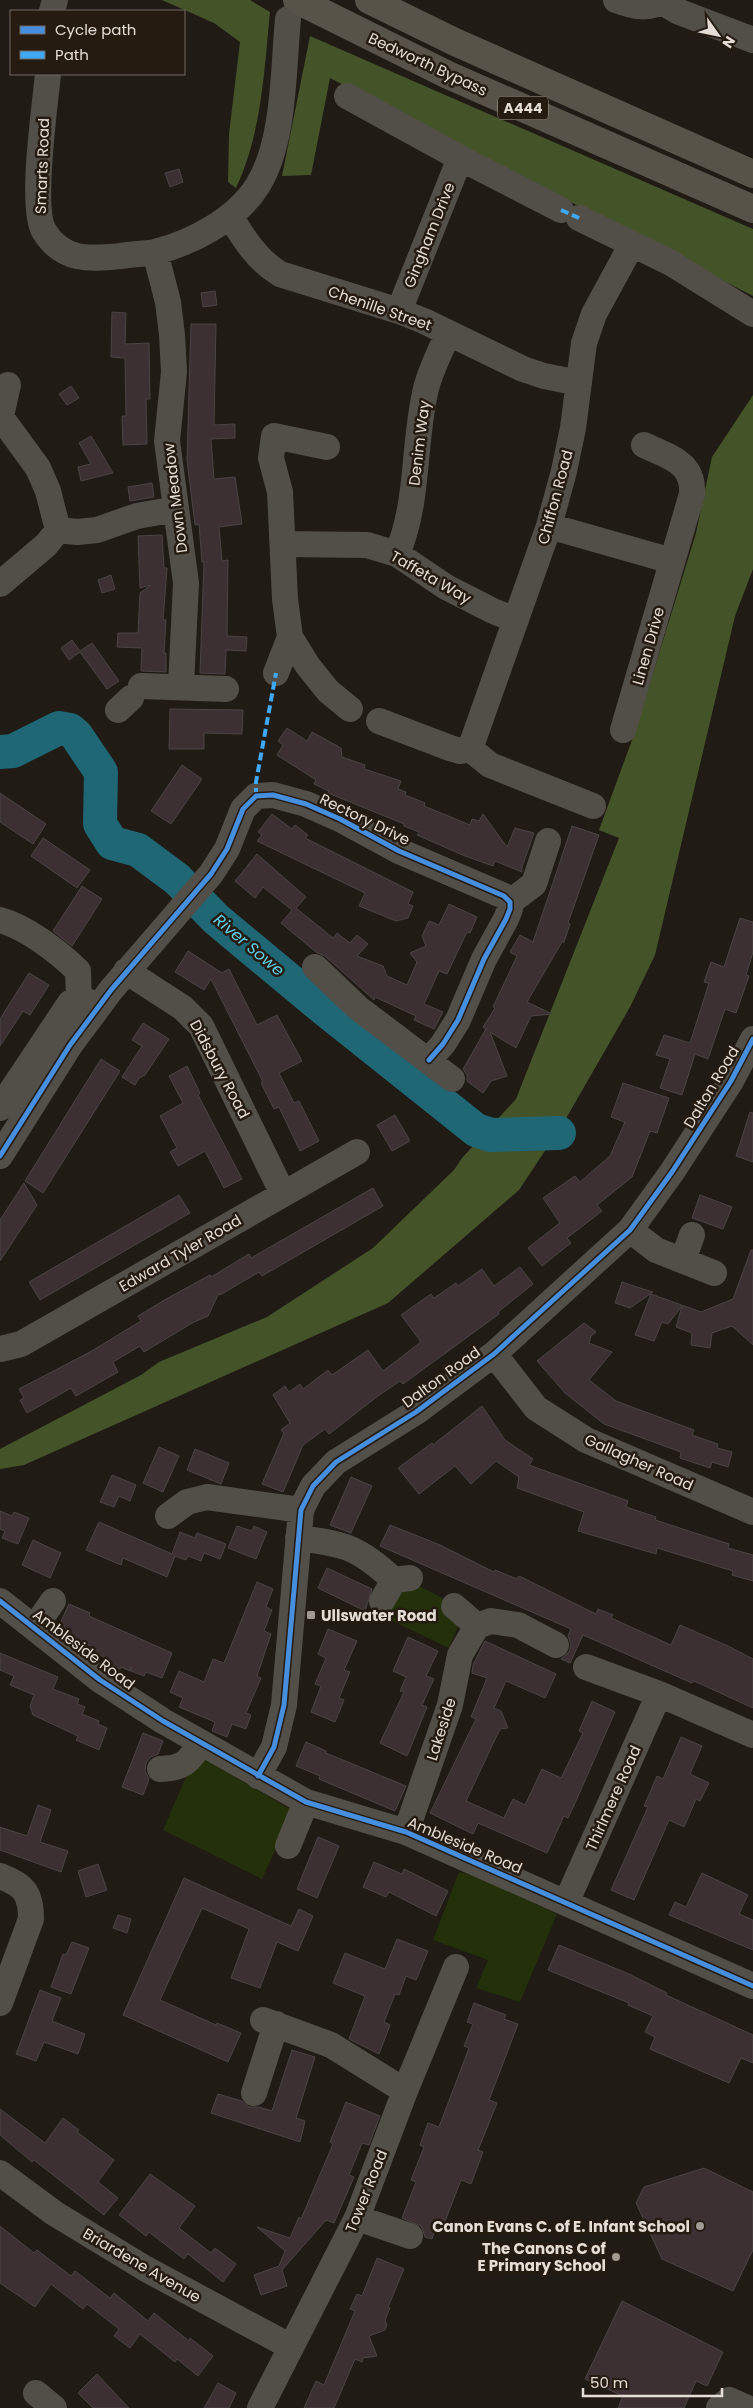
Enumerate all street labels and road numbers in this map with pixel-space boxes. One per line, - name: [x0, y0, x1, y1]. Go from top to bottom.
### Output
- street label: Bedworth Bypass: [365, 27, 491, 101]
- road number: A444: [498, 96, 548, 120]
- street label: Smarts Road: [30, 118, 54, 214]
- street label: Gingham Drive: [398, 179, 460, 291]
- street label: Chenille Street: [325, 280, 435, 336]
- street label: Denim Way: [403, 399, 435, 487]
- street label: Down Meadow: [158, 441, 192, 554]
- street label: Chiffon Road: [532, 447, 578, 547]
- street label: Taffeta Way: [387, 545, 476, 609]
- street label: Linen Drive: [627, 605, 669, 687]
- street label: Rectory Drive: [316, 788, 414, 850]
- street label: Didsbury Road: [185, 1016, 255, 1122]
- street label: Dalton Road: [678, 1042, 744, 1132]
- street label: Edward Tyler Road: [115, 1209, 245, 1297]
- street label: Dalton Road: [398, 1341, 484, 1413]
- street label: Gallagher Road: [581, 1429, 697, 1495]
- street label: Ambleside Road: [29, 1604, 139, 1694]
- street label: Lakeside: [421, 1695, 461, 1763]
- street label: Thirlmere Road: [580, 1742, 646, 1854]
- street label: Ambleside Road: [404, 1811, 526, 1879]
- street label: Tower Road: [340, 2146, 392, 2236]
- street label: Briardene Avenue: [79, 2223, 205, 2307]

